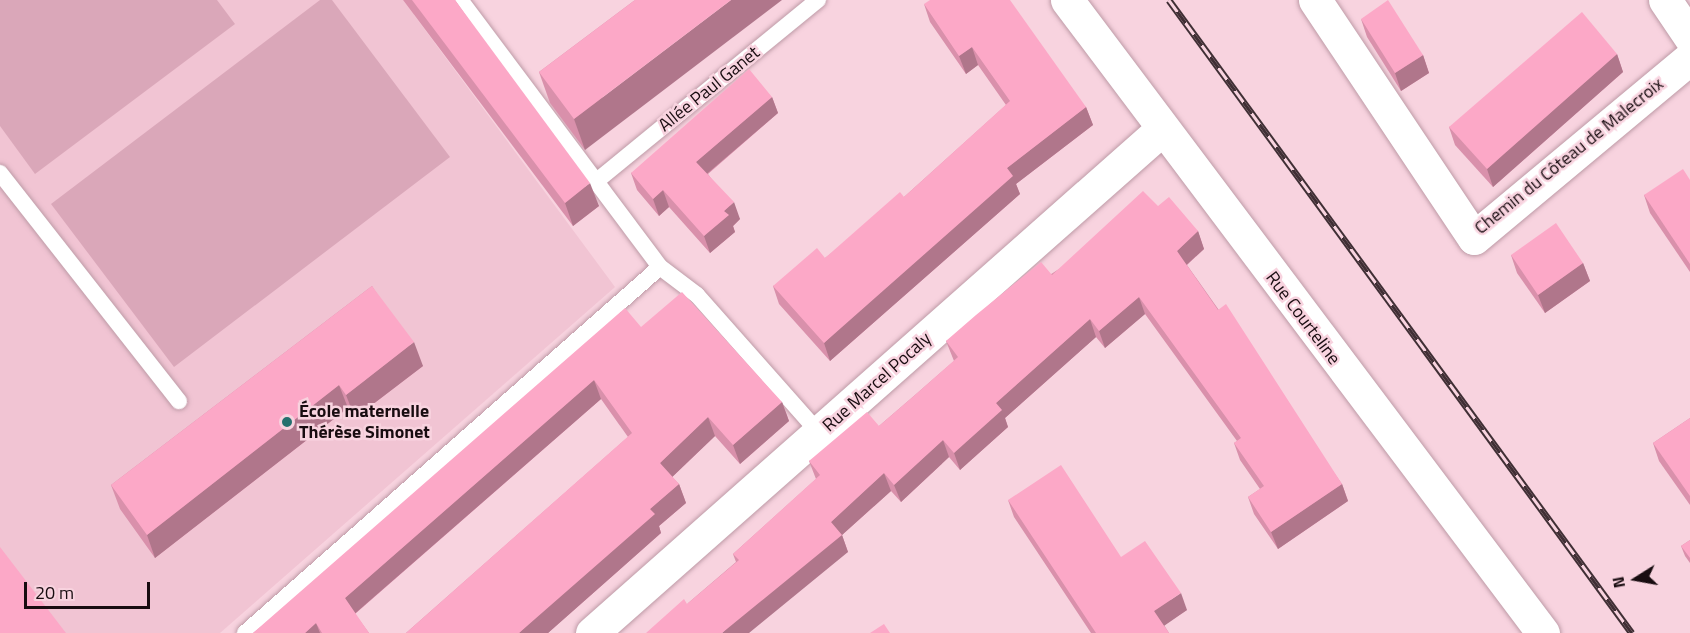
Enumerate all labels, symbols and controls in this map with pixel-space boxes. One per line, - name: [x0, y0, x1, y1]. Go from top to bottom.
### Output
- street label: Allée Paul Ganet: [654, 42, 764, 136]
- street label: Chemin du Côteau de Malecroix: [1470, 73, 1668, 239]
- street label: Rue Courteline: [1261, 267, 1345, 369]
- street label: Rue Marcel Pocaly: [818, 328, 936, 436]
- place label: École maternelle Thérèse Simonet: [299, 401, 430, 444]
- marker: École maternelle Thérèse Simonet: [280, 415, 294, 429]
- north arrow: [1606, 549, 1666, 609]
- scale bar: [27, 570, 153, 608]
- text: N: [1605, 575, 1631, 590]
- text: 20 m: [35, 579, 74, 606]

